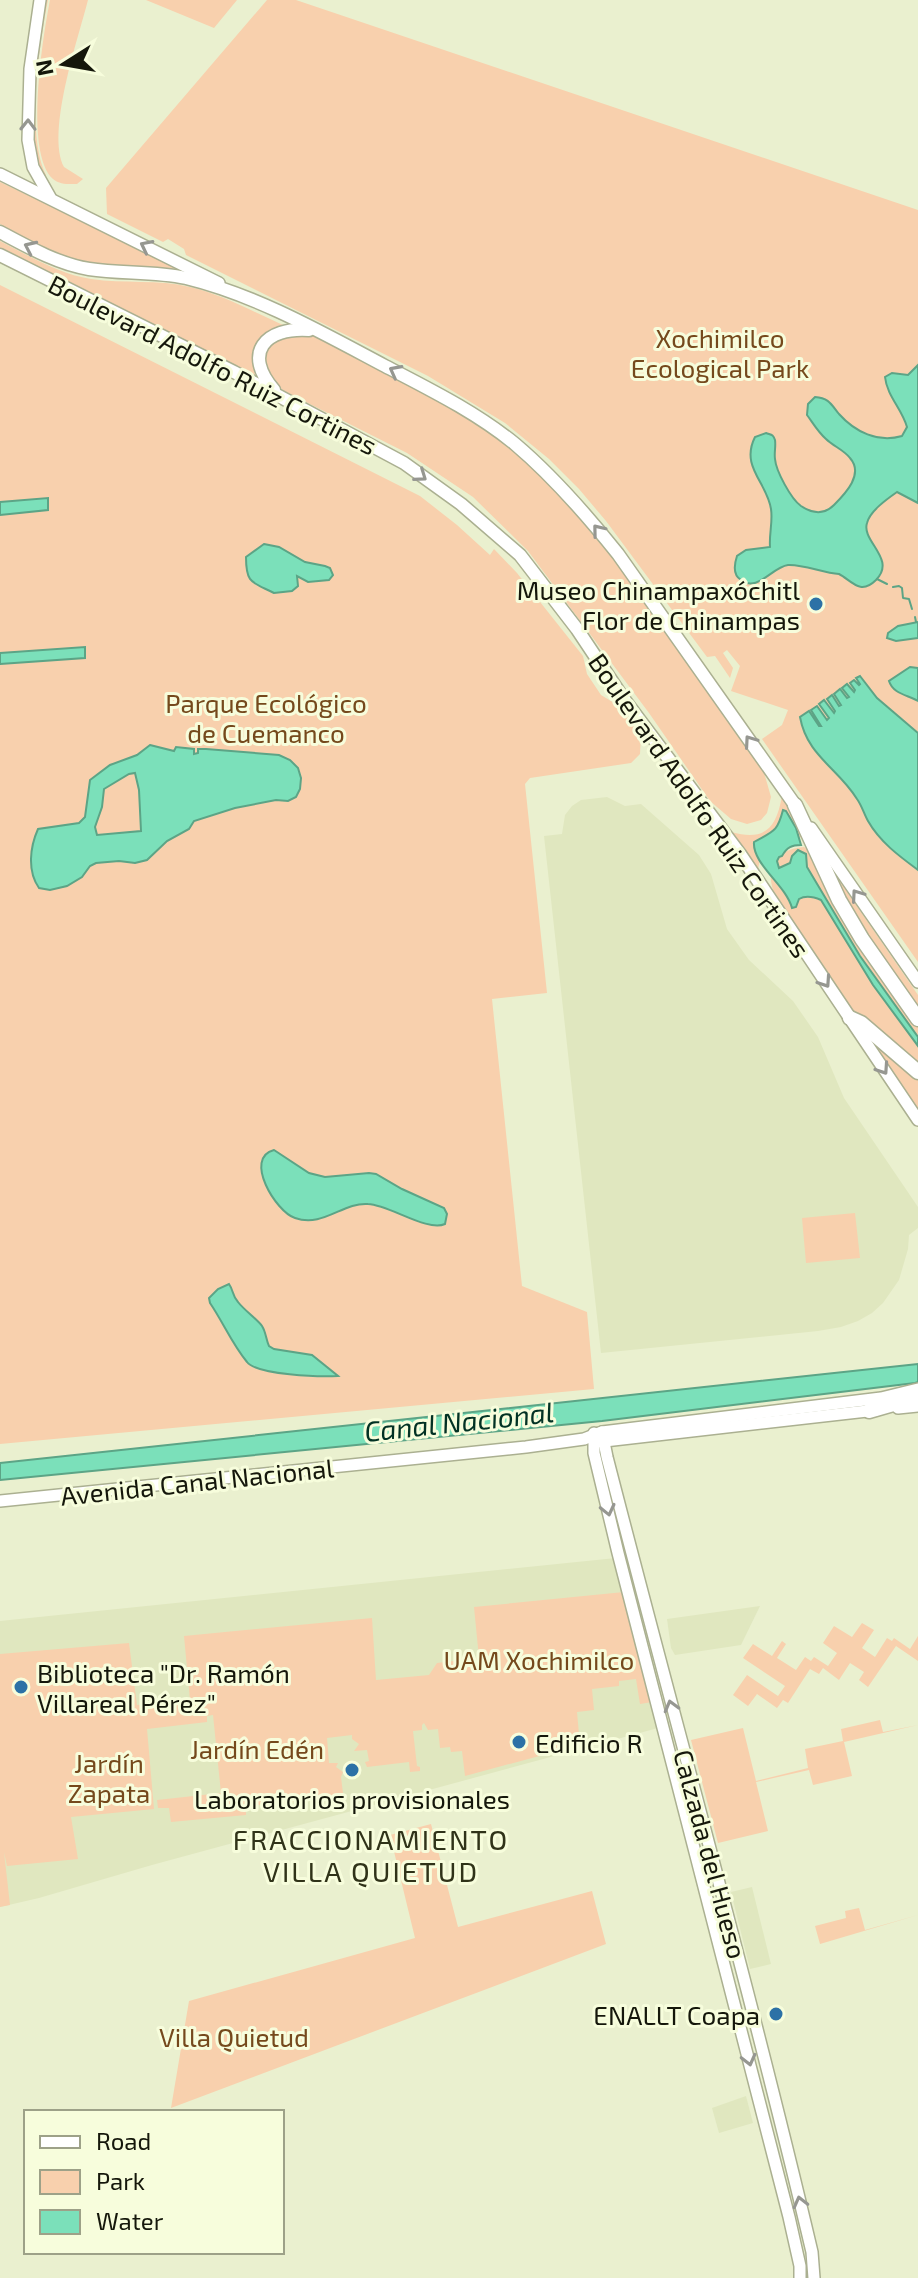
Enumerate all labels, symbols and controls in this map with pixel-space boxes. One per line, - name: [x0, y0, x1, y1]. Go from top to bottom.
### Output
- north arrow: [24, 24, 104, 104]
- text: N: [29, 58, 58, 78]
- one-way arrow: [19, 118, 37, 131]
- one-way arrow: [24, 241, 38, 257]
- one-way arrow: [140, 241, 155, 256]
- street label: Boulevard Adolfo Ruiz Cortines: [44, 268, 382, 460]
- park label: Xochimilco Ecological Park: [631, 322, 809, 383]
- one-way arrow: [389, 366, 404, 381]
- one-way arrow: [412, 466, 427, 480]
- one-way arrow: [594, 524, 608, 539]
- place label: Museo Chinampaxóchitl Flor de Chinampas: [517, 574, 800, 635]
- marker: Museo Chinampaxóchitl Flor de Chinampas: [807, 595, 825, 613]
- street label: Boulevard Adolfo Ruiz Cortines: [583, 647, 817, 963]
- park label: Parque Ecológico de Cuemanco: [165, 687, 367, 748]
- one-way arrow: [745, 735, 760, 750]
- one-way arrow: [852, 889, 867, 903]
- one-way arrow: [815, 973, 830, 987]
- one-way arrow: [874, 1061, 889, 1075]
- water label: Canal Nacional: [363, 1394, 555, 1448]
- street label: Avenida Canal Nacional: [59, 1451, 336, 1511]
- one-way arrow: [598, 1502, 615, 1516]
- park label: UAM Xochimilco: [444, 1644, 634, 1675]
- place label: Biblioteca "Dr. Ramón Villareal Pérez": [37, 1657, 290, 1718]
- marker: Biblioteca "Dr. Ramón Villareal Pérez": [12, 1678, 30, 1696]
- one-way arrow: [663, 1700, 680, 1714]
- place label: Edificio R: [535, 1727, 642, 1758]
- park label: Jardín Edén: [190, 1733, 324, 1764]
- marker: Edificio R: [510, 1733, 528, 1751]
- street label: Calzada del Hueso: [668, 1746, 754, 1962]
- park label: Jardín Zapata: [68, 1747, 150, 1808]
- marker: Laboratorios provisionales: [343, 1761, 361, 1779]
- place label: Laboratorios provisionales: [194, 1783, 510, 1814]
- district label: FRACCIONAMIENTO VILLA QUIETUD: [233, 1822, 509, 1888]
- place label: ENALLT Coapa: [593, 1999, 760, 2030]
- marker: ENALLT Coapa: [767, 2005, 785, 2023]
- park label: Villa Quietud: [159, 2021, 309, 2052]
- one-way arrow: [740, 2052, 757, 2066]
- legend: [24, 2110, 284, 2254]
- text: Road: [96, 2126, 151, 2155]
- text: Park: [96, 2166, 145, 2195]
- one-way arrow: [792, 2195, 809, 2209]
- text: Water: [96, 2206, 164, 2235]

